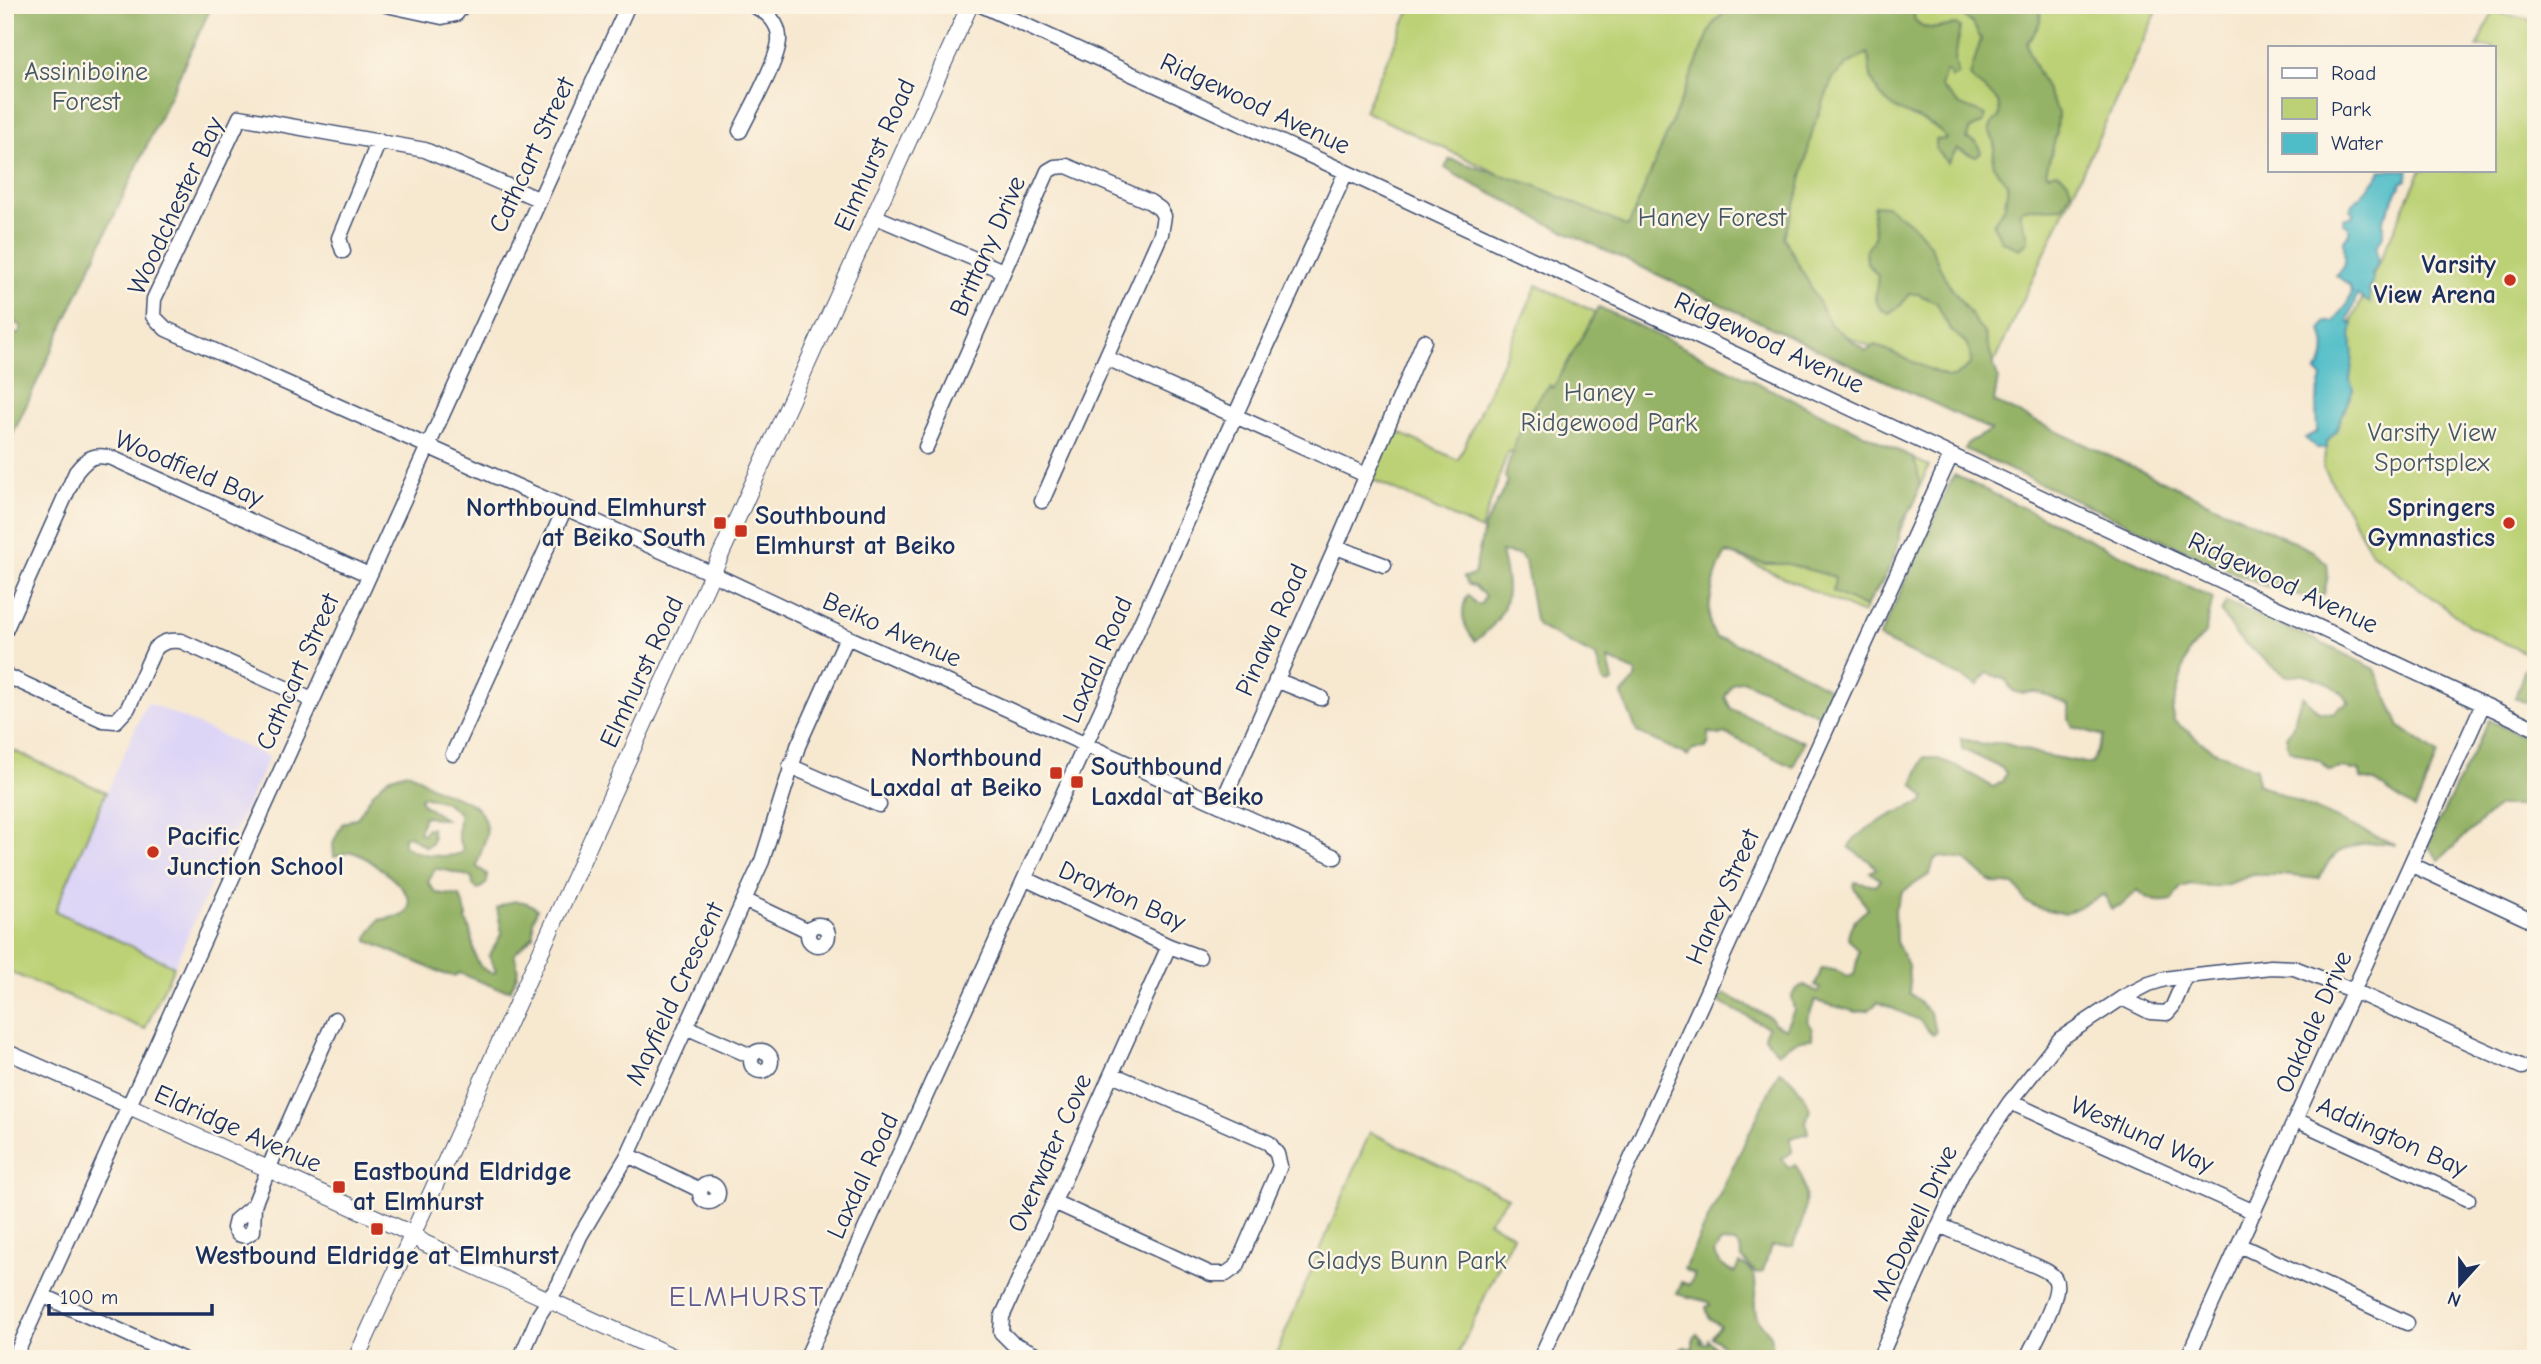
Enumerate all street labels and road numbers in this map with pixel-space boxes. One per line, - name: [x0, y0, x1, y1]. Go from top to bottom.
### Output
- street label: Ridgewood Avenue: [1155, 47, 1355, 161]
- street label: Cathcart Street: [483, 71, 582, 238]
- street label: Elmhurst Road: [828, 74, 922, 236]
- street label: Woodchester Bay: [122, 112, 231, 300]
- street label: Brittany Drive: [944, 171, 1032, 321]
- street label: Ridgewood Avenue: [1669, 286, 1869, 400]
- street label: Woodfield Bay: [110, 424, 268, 514]
- street label: Ridgewood Avenue: [2183, 526, 2383, 640]
- street label: Pinawa Road: [1230, 559, 1314, 701]
- street label: Beiko Avenue: [818, 586, 966, 674]
- street label: Cathcart Street: [250, 588, 347, 755]
- street label: Elmhurst Road: [594, 592, 690, 752]
- street label: Laxdal Road: [1057, 592, 1139, 728]
- street label: Haney Street: [1680, 823, 1767, 969]
- street label: Drayton Bay: [1054, 855, 1191, 937]
- street label: Mayfield Crescent: [620, 896, 731, 1090]
- street label: Oakdale Drive: [2269, 946, 2359, 1098]
- street label: Overwater Cove: [1002, 1069, 1098, 1237]
- street label: Eldridge Avenue: [150, 1079, 326, 1179]
- street label: Westlund Way: [2066, 1090, 2219, 1180]
- street label: Addington Bay: [2312, 1090, 2472, 1184]
- street label: Laxdal Road: [821, 1108, 905, 1244]
- street label: McDowell Drive: [1866, 1140, 1964, 1306]

